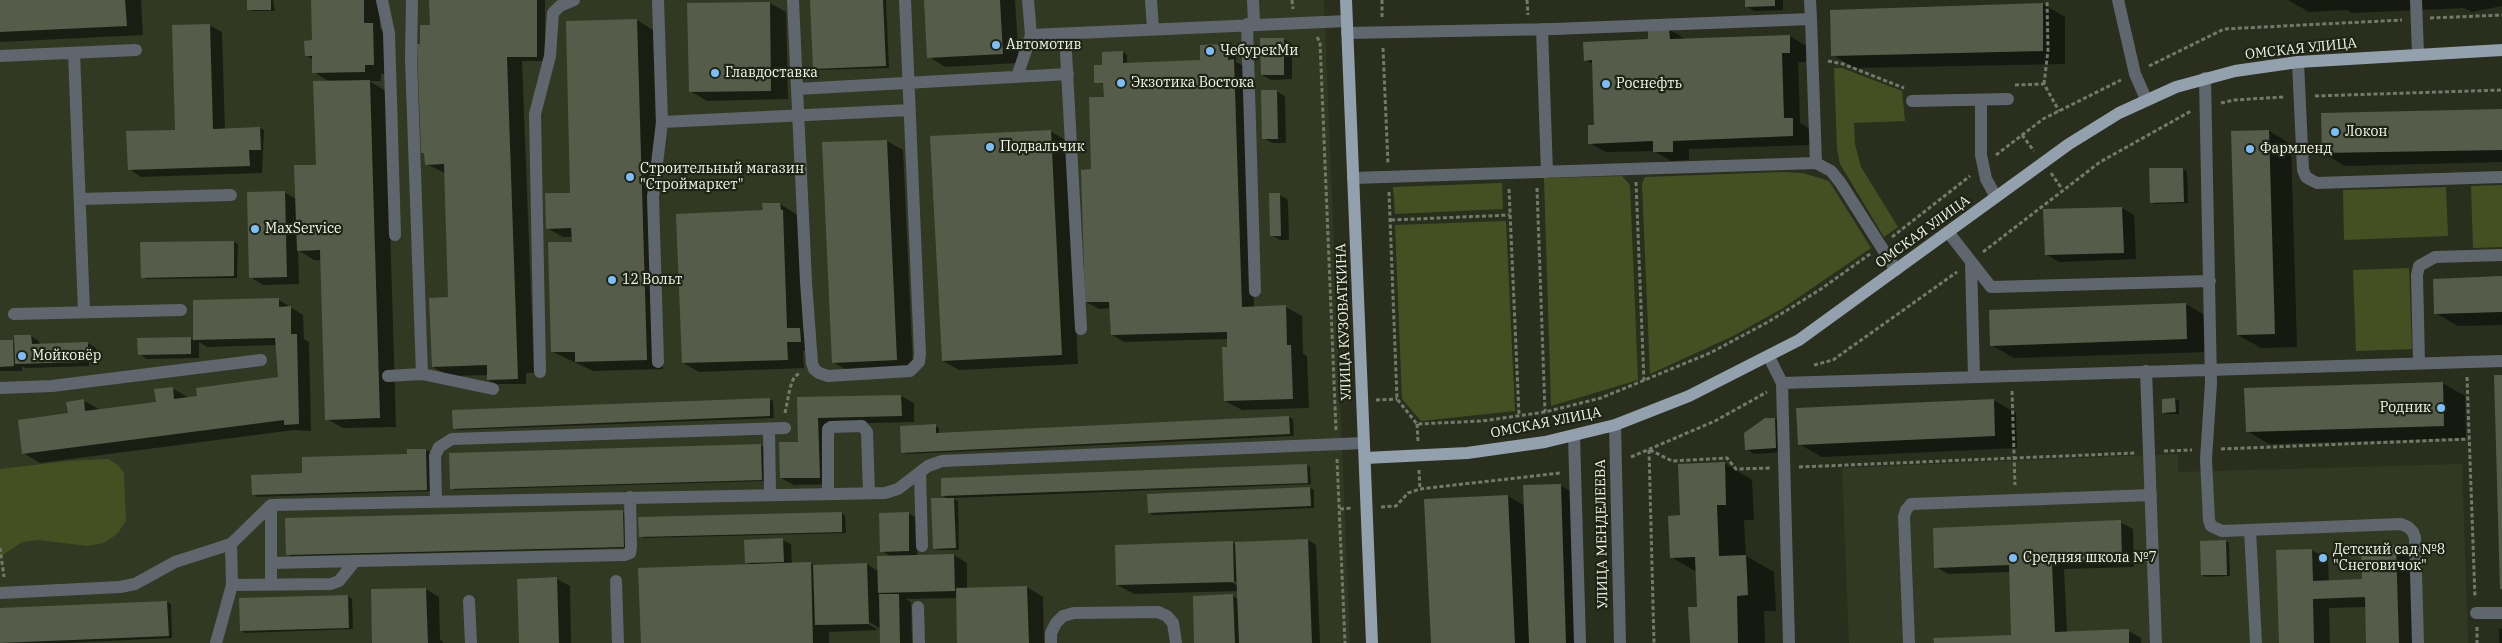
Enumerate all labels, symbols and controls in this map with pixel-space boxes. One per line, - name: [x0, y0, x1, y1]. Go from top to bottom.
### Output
- street label: ОМСКАЯ УЛИЦА: [2244, 35, 2358, 63]
- place label: Автомотив: [1006, 37, 1081, 53]
- marker: Автомотив: [990, 39, 1002, 51]
- place label: ЧебурекМи: [1220, 43, 1298, 59]
- marker: ЧебурекМи: [1204, 45, 1216, 57]
- place label: Главдоставка: [725, 65, 818, 81]
- marker: Главдоставка: [709, 67, 721, 79]
- place label: Экзотика Востока: [1131, 75, 1254, 91]
- place label: Роснефть: [1616, 76, 1682, 92]
- marker: Экзотика Востока: [1115, 77, 1127, 89]
- marker: Роснефть: [1600, 78, 1612, 90]
- place label: Локон: [2345, 124, 2388, 140]
- marker: Локон: [2329, 126, 2341, 138]
- place label: Подвальчик: [1000, 139, 1085, 155]
- marker: Подвальчик: [984, 141, 996, 153]
- place label: Фармленд: [2260, 141, 2332, 157]
- marker: Фармленд: [2244, 143, 2256, 155]
- place label: Строительный магазин "Строймаркет": [640, 161, 804, 193]
- marker: Строительный магазин "Строймаркет": [624, 171, 636, 183]
- street label: ОМСКАЯ УЛИЦА: [1873, 192, 1973, 272]
- place label: MaxService: [265, 221, 342, 237]
- marker: MaxService: [249, 223, 261, 235]
- street label: УЛИЦА КУЗОВАТКИНА: [1333, 243, 1355, 401]
- place label: 12 Вольт: [622, 272, 682, 288]
- marker: 12 Вольт: [606, 274, 618, 286]
- place label: Мойковёр: [32, 348, 101, 364]
- marker: Мойковёр: [16, 350, 28, 362]
- place label: Родник: [2380, 400, 2431, 416]
- marker: Родник: [2435, 402, 2447, 414]
- street label: ОМСКАЯ УЛИЦА: [1489, 404, 1603, 442]
- street label: УЛИЦА МЕНДЕЛЕЕВА: [1592, 459, 1612, 609]
- place label: Детский сад №8 "Снеговичок": [2333, 542, 2445, 574]
- place label: Средняя школа №7: [2023, 550, 2157, 566]
- marker: Средняя школа №7: [2007, 552, 2019, 564]
- marker: Детский сад №8 "Снеговичок": [2317, 552, 2329, 564]

